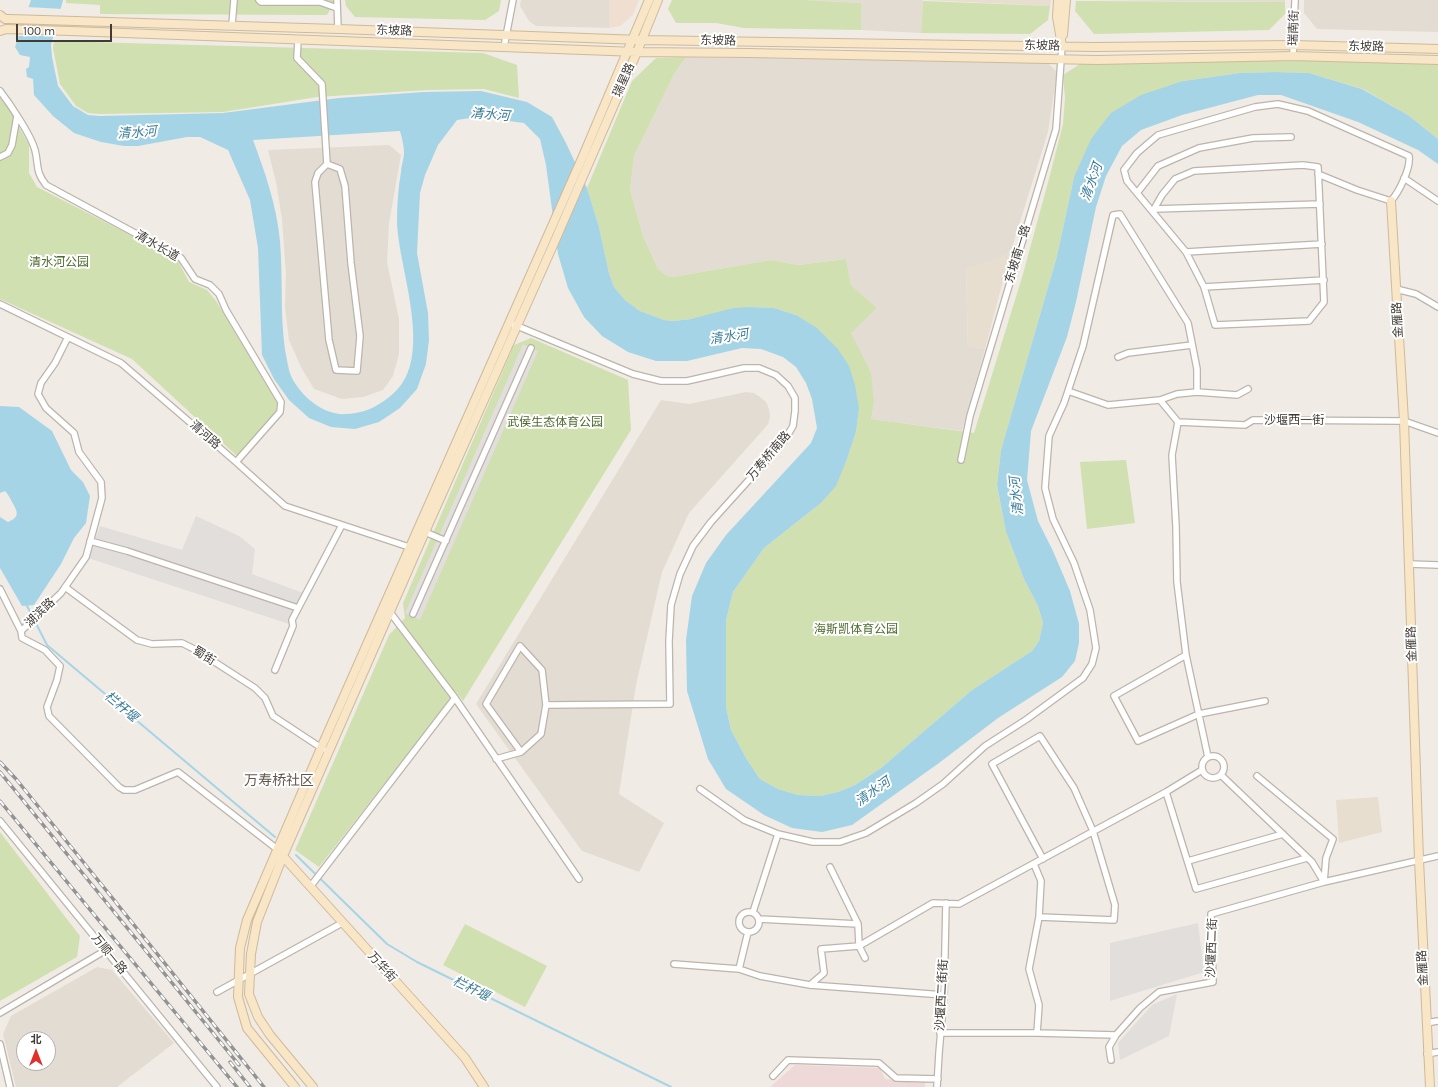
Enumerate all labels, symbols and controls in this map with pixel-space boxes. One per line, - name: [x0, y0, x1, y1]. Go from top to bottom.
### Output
- street label: 瑞南街: [1286, 10, 1302, 46]
- scale bar: [18, 16, 114, 42]
- street label: 东坡路: [376, 23, 412, 39]
- text: 100 m: [23, 24, 55, 38]
- street label: 东坡路: [700, 33, 736, 49]
- street label: 东坡路: [1024, 38, 1060, 54]
- street label: 东坡路: [1348, 39, 1384, 55]
- street label: 瑞星路: [610, 61, 638, 99]
- water label: 清水河: [470, 106, 510, 124]
- water label: 清水河: [117, 124, 157, 142]
- water label: 清水河: [1078, 161, 1106, 203]
- street label: 东坡南一路: [1002, 223, 1034, 285]
- street label: 清水长道: [133, 228, 181, 264]
- park label: 清水河公园: [29, 256, 89, 270]
- street label: 金雁路: [1390, 302, 1406, 338]
- water label: 清水河: [709, 326, 749, 348]
- street label: 沙堰西一街: [1264, 414, 1324, 428]
- park label: 武侯生态体育公园: [507, 416, 603, 430]
- street label: 清河路: [187, 418, 223, 452]
- street label: 万寿桥南路: [744, 428, 794, 484]
- water label: 清水河: [1007, 476, 1027, 516]
- street label: 湖滨路: [22, 595, 58, 631]
- park label: 海斯凯体育公园: [814, 623, 898, 637]
- street label: 金雁路: [1404, 626, 1420, 662]
- street label: 蜀街: [190, 644, 218, 668]
- water label: 栏杆堰: [101, 688, 141, 726]
- district label: 万寿桥社区: [244, 773, 314, 789]
- water label: 清水河: [853, 774, 893, 810]
- street label: 沙堰西二街: [1204, 918, 1220, 978]
- street label: 万顺一路: [88, 931, 130, 977]
- street label: 万华街: [365, 949, 399, 985]
- street label: 金雁路: [1415, 950, 1431, 986]
- street label: 沙堰西二街街: [933, 959, 951, 1031]
- water label: 栏杆堰: [450, 973, 492, 1005]
- north arrow: [16, 1031, 56, 1071]
- text: 北: [31, 1033, 42, 1046]

